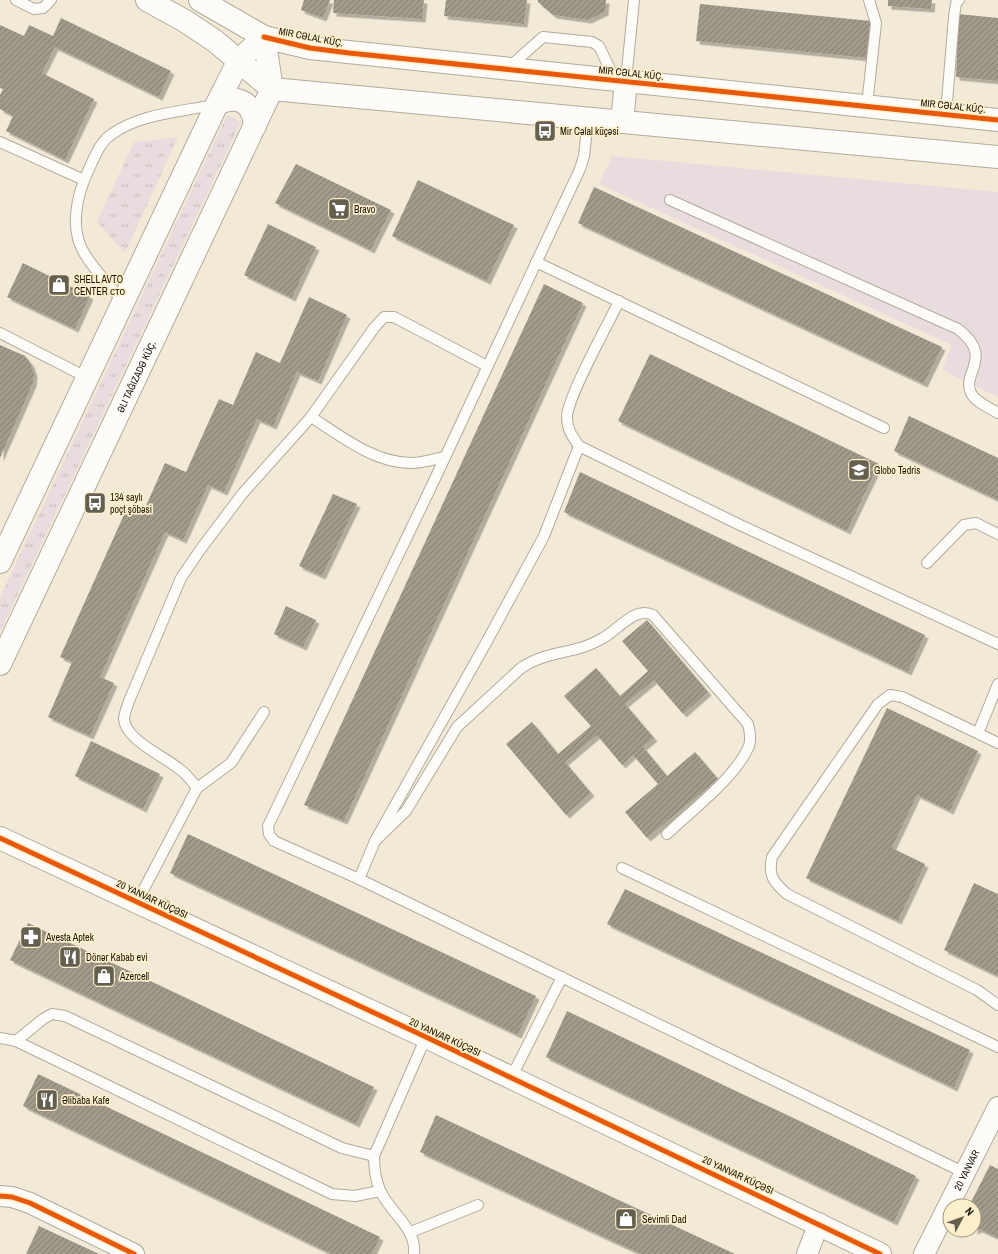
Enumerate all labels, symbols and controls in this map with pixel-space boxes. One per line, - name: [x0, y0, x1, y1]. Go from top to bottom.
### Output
- street label: MIR CƏLAL KÜÇ.: [278, 24, 344, 50]
- street label: MIR CƏLAL KÜÇ.: [598, 63, 664, 83]
- street label: MIR CƏLAL KÜÇ.: [920, 96, 986, 116]
- bus stop icon: Mir Cəlal küçəsi: [532, 118, 558, 144]
- place label: Mir Cəlal küçəsi: [560, 125, 619, 138]
- supermarket icon: Bravo: [326, 196, 352, 222]
- place label: Bravo: [354, 203, 376, 216]
- shop icon: SHELL AVTO CENTER сто: [46, 272, 72, 298]
- place label: SHELL AVTO CENTER сто: [74, 273, 125, 298]
- street label: ƏLI TAĞIZADƏ KÜÇ.: [113, 339, 159, 415]
- school or university icon: Globo Tədris: [846, 457, 872, 483]
- place label: Globo Tədris: [874, 464, 920, 477]
- bus stop icon: 134 saylı poçt şöbəsi: [82, 490, 108, 516]
- place label: 134 saylı poçt şöbəsi: [110, 491, 152, 516]
- street label: 20 YANVAR KÜÇƏSI: [114, 877, 190, 921]
- pharmacy icon: Avesta Aptek: [18, 924, 44, 950]
- place label: Avesta Aptek: [45, 931, 95, 944]
- restaurant icon: Dönər Kabab evi: [57, 944, 83, 970]
- place label: Dönər Kabab evi: [86, 951, 148, 964]
- shop icon: Azercell: [91, 963, 117, 989]
- place label: Azercell: [119, 970, 149, 983]
- street label: 20 YANVAR KÜÇƏSI: [407, 1015, 483, 1059]
- restaurant icon: Əlibaba Kafe: [34, 1087, 60, 1113]
- place label: Əlibaba Kafe: [62, 1094, 110, 1107]
- street label: 20 YANVAR: [951, 1147, 982, 1193]
- street label: 20 YANVAR KÜÇƏSI: [700, 1153, 776, 1197]
- north arrow: [942, 1198, 982, 1238]
- text: N: [962, 1204, 977, 1218]
- shop icon: Sevimli Dad: [613, 1206, 639, 1232]
- place label: Sevimli Dad: [642, 1213, 687, 1226]

